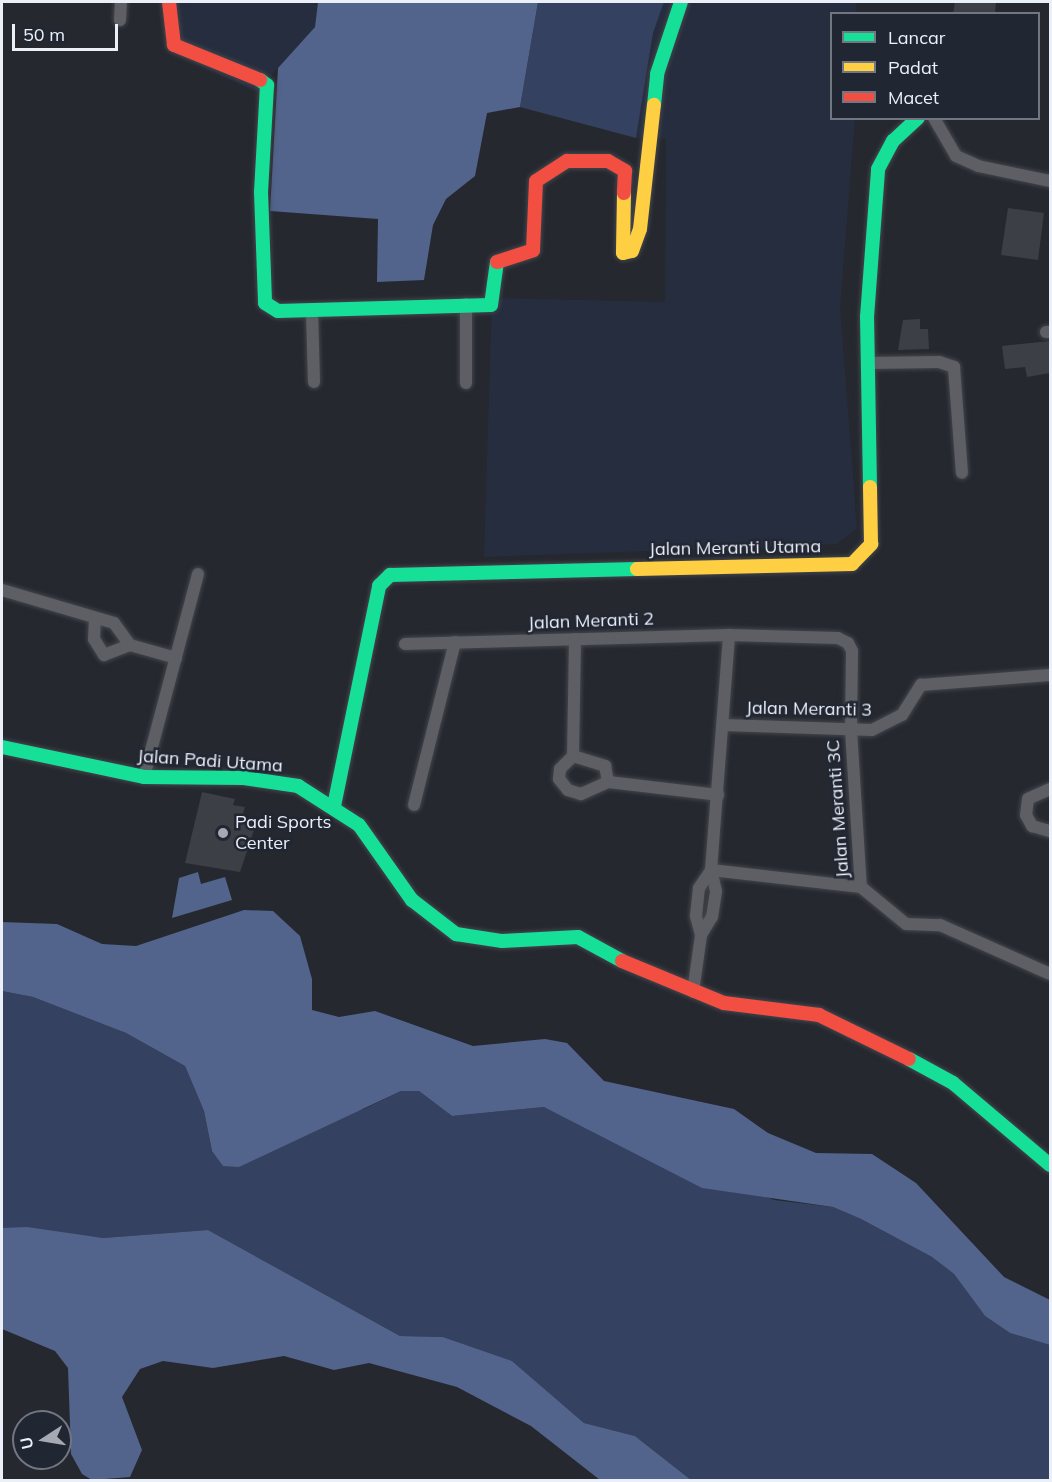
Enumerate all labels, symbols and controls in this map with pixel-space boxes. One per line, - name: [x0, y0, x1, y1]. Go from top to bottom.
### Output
- scale bar: [15, 12, 122, 50]
- legend: [830, 12, 1040, 120]
- text: 50 m: [23, 23, 65, 46]
- text: Lancar: [888, 26, 945, 49]
- text: Padat: [888, 56, 938, 79]
- text: Macet: [888, 86, 939, 109]
- street label: Jalan Meranti Utama: [649, 536, 821, 560]
- street label: Jalan Meranti 2: [528, 608, 654, 634]
- street label: Jalan Meranti 3: [746, 697, 872, 721]
- street label: Jalan Meranti 3C: [822, 739, 854, 879]
- street label: Jalan Padi Utama: [137, 745, 283, 777]
- place label: Padi Sports Center: [235, 812, 331, 854]
- marker: Padi Sports Center: [216, 826, 230, 840]
- north arrow: [12, 1410, 72, 1470]
- text: U: [15, 1435, 37, 1451]

